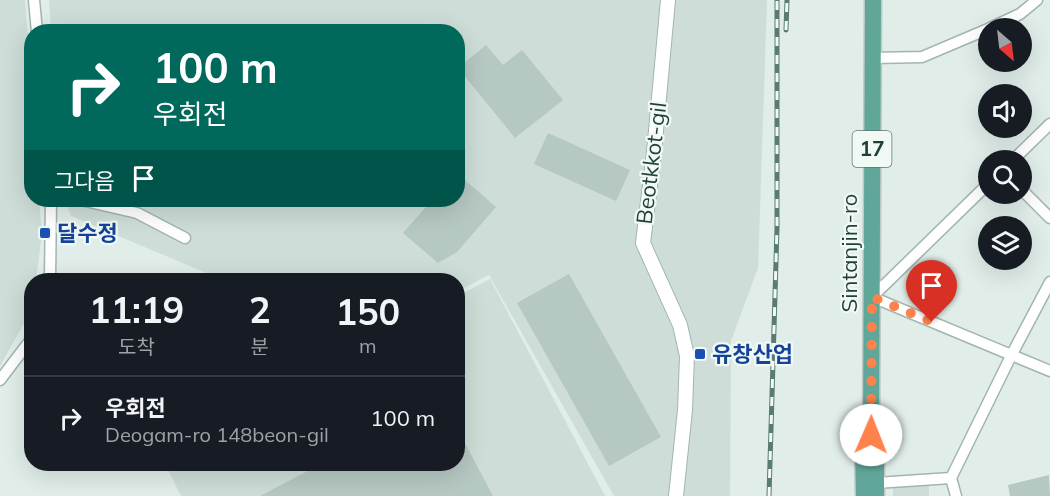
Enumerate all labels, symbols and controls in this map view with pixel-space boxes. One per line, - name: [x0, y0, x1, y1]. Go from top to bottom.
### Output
- north arrow: [978, 18, 1032, 72]
- map controls: [978, 18, 1032, 270]
- text: 100 m: [153, 41, 278, 94]
- icon: right: [54, 48, 132, 126]
- button: sound: [978, 84, 1032, 138]
- text: 우회전: [153, 97, 228, 131]
- street label: Beotkkot-gil: [630, 100, 672, 226]
- road number: 17: [852, 131, 892, 167]
- button: search: [978, 150, 1032, 204]
- icon: arrive: [127, 162, 160, 195]
- text: 그다음: [54, 167, 115, 195]
- street label: Sintanjin-ro: [835, 194, 863, 312]
- button: layers: [978, 216, 1032, 270]
- place label: 달수정: [57, 219, 118, 247]
- marker: 달수정: [38, 226, 52, 240]
- pin: [906, 260, 957, 322]
- icon: arrive: [915, 269, 948, 302]
- text: 11:19: [89, 287, 184, 332]
- text: 2: [249, 287, 271, 332]
- text: 150: [335, 289, 400, 334]
- text: m: [359, 333, 377, 358]
- text: 도착: [118, 334, 155, 359]
- text: 분: [251, 334, 269, 359]
- place label: 유창산업: [712, 340, 793, 368]
- marker: 유창산업: [693, 347, 707, 361]
- text: 우회전: [105, 394, 166, 422]
- icon: right: [54, 402, 87, 435]
- position arrow: [839, 403, 903, 467]
- text: 100 m: [370, 404, 435, 432]
- text: Deogam-ro 148beon-gil: [105, 422, 329, 447]

